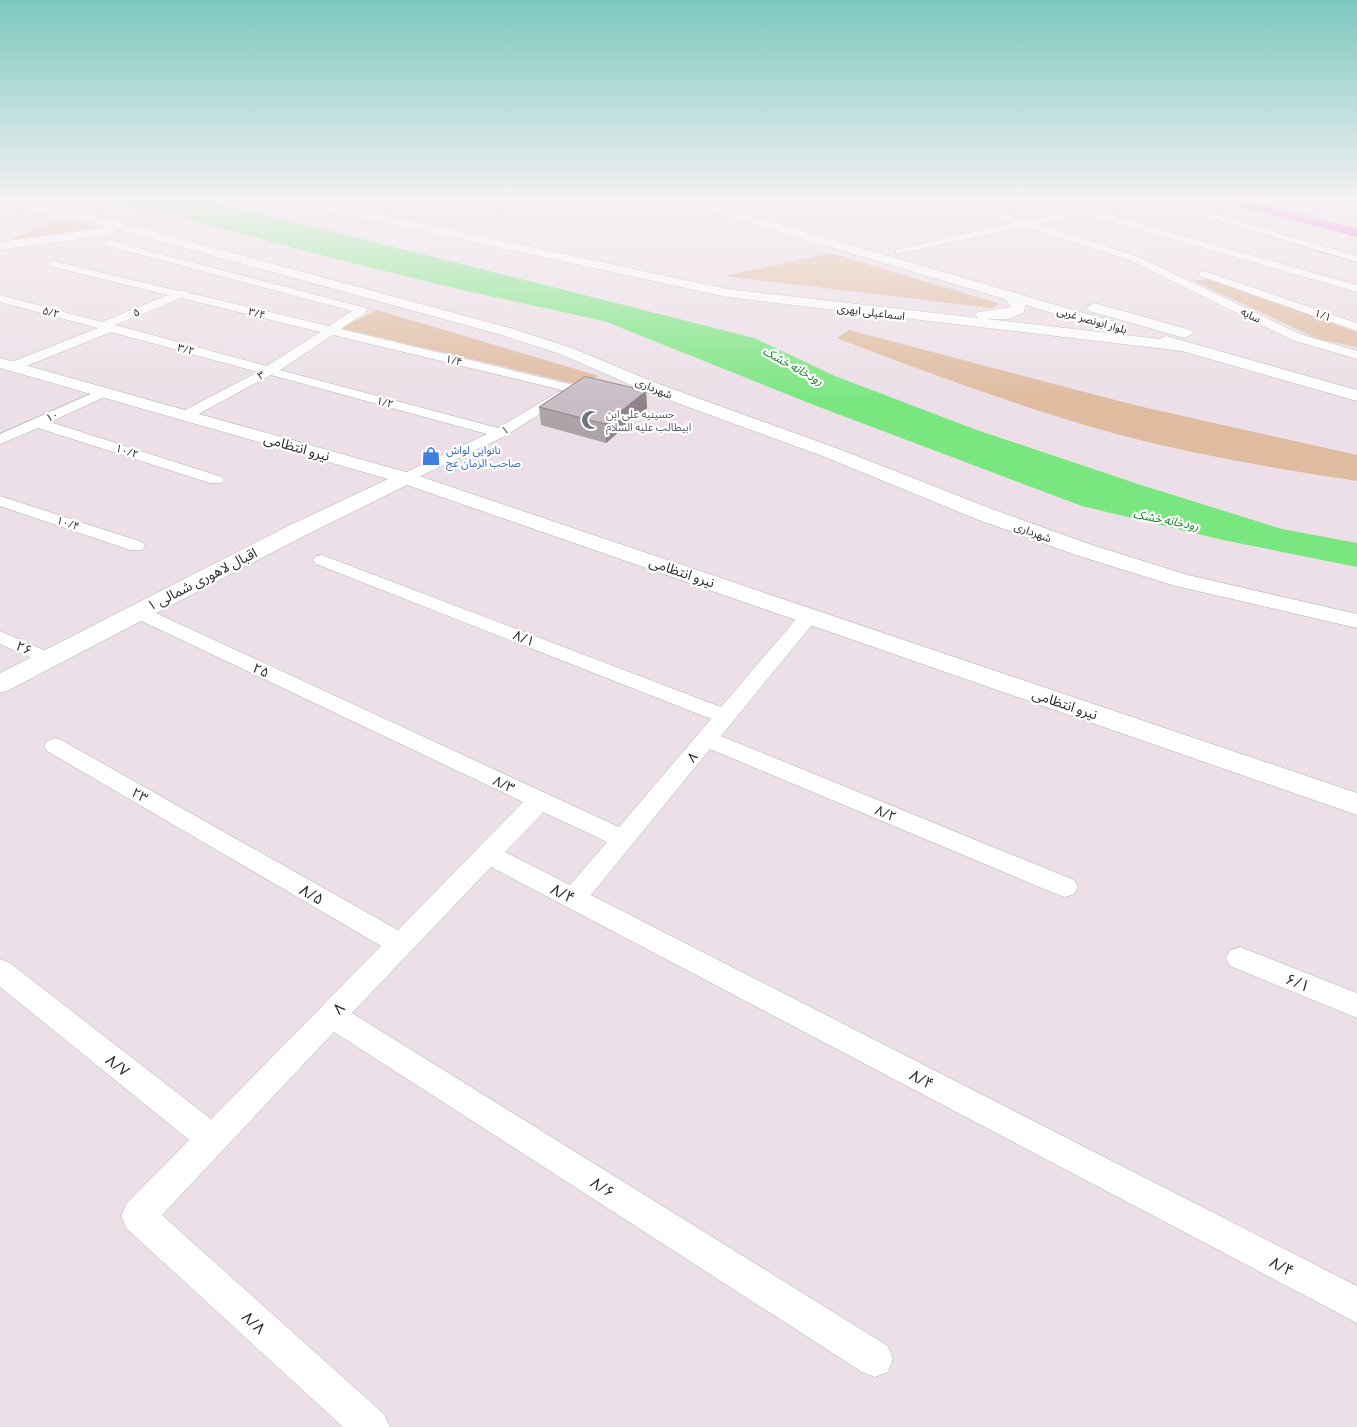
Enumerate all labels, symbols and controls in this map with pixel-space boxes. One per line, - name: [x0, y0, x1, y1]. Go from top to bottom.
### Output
- street label: اسماعیلی ابهری: [836, 300, 906, 324]
- street label: ۵/۲: [41, 302, 61, 322]
- street label: بلوار ابونصر غربی: [1055, 302, 1129, 338]
- street label: ۵: [130, 303, 142, 321]
- street label: ۳/۴: [247, 303, 267, 323]
- street label: سایه: [1238, 303, 1264, 327]
- street label: ۱/۱: [1312, 305, 1334, 325]
- street label: ۳/۲: [176, 339, 196, 359]
- water label: رودخانه خشک: [759, 341, 828, 390]
- street label: ۱/۴: [444, 350, 464, 370]
- street label: ۳: [254, 366, 268, 384]
- street label: شهرداری: [633, 373, 675, 403]
- street label: ۱/۲: [375, 392, 395, 412]
- street label: ۱۰: [43, 406, 61, 426]
- place label: حسینیه علی ابن ابیطالب علیه السلام: [606, 406, 691, 435]
- mosque icon: حسینیه علی ابن ابیطالب علیه السلام: [580, 409, 602, 431]
- street label: ۱: [498, 422, 512, 438]
- street label: نیرو انتظامی: [262, 427, 333, 466]
- street label: ۱۰/۲: [113, 440, 141, 462]
- place label: نانوایی لواش صاحب الزمان عج: [446, 442, 521, 471]
- shop icon: نانوایی لواش صاحب الزمان عج: [420, 445, 442, 467]
- water label: رودخانه خشک: [1132, 504, 1201, 535]
- street label: ۱۰/۴: [54, 512, 82, 534]
- street label: شهرداری: [1012, 518, 1054, 546]
- street label: اقبال لاهوری شمالی ۱: [143, 542, 260, 615]
- street label: نیرو انتظامی: [647, 551, 718, 593]
- street label: ۸/۱: [510, 624, 538, 651]
- street label: ۲۶: [13, 635, 36, 660]
- street label: ۲۵: [250, 657, 273, 682]
- street label: نیرو انتظامی: [1030, 683, 1101, 725]
- street label: ۸: [681, 747, 702, 766]
- street label: ۸/۳: [490, 769, 519, 798]
- street label: ۲۳: [128, 781, 152, 808]
- street label: ۸/۲: [872, 799, 900, 826]
- street label: ۸/۵: [295, 877, 329, 911]
- street label: ۸/۴: [546, 877, 580, 909]
- street label: ۶/۱: [1282, 966, 1314, 998]
- street label: ۸: [326, 996, 350, 1020]
- street label: ۸/۷: [101, 1048, 135, 1082]
- street label: ۸/۴: [905, 1063, 939, 1095]
- street label: ۸/۶: [586, 1170, 620, 1204]
- street label: ۸/۴: [1265, 1250, 1299, 1282]
- street label: ۸/۸: [237, 1305, 271, 1339]

